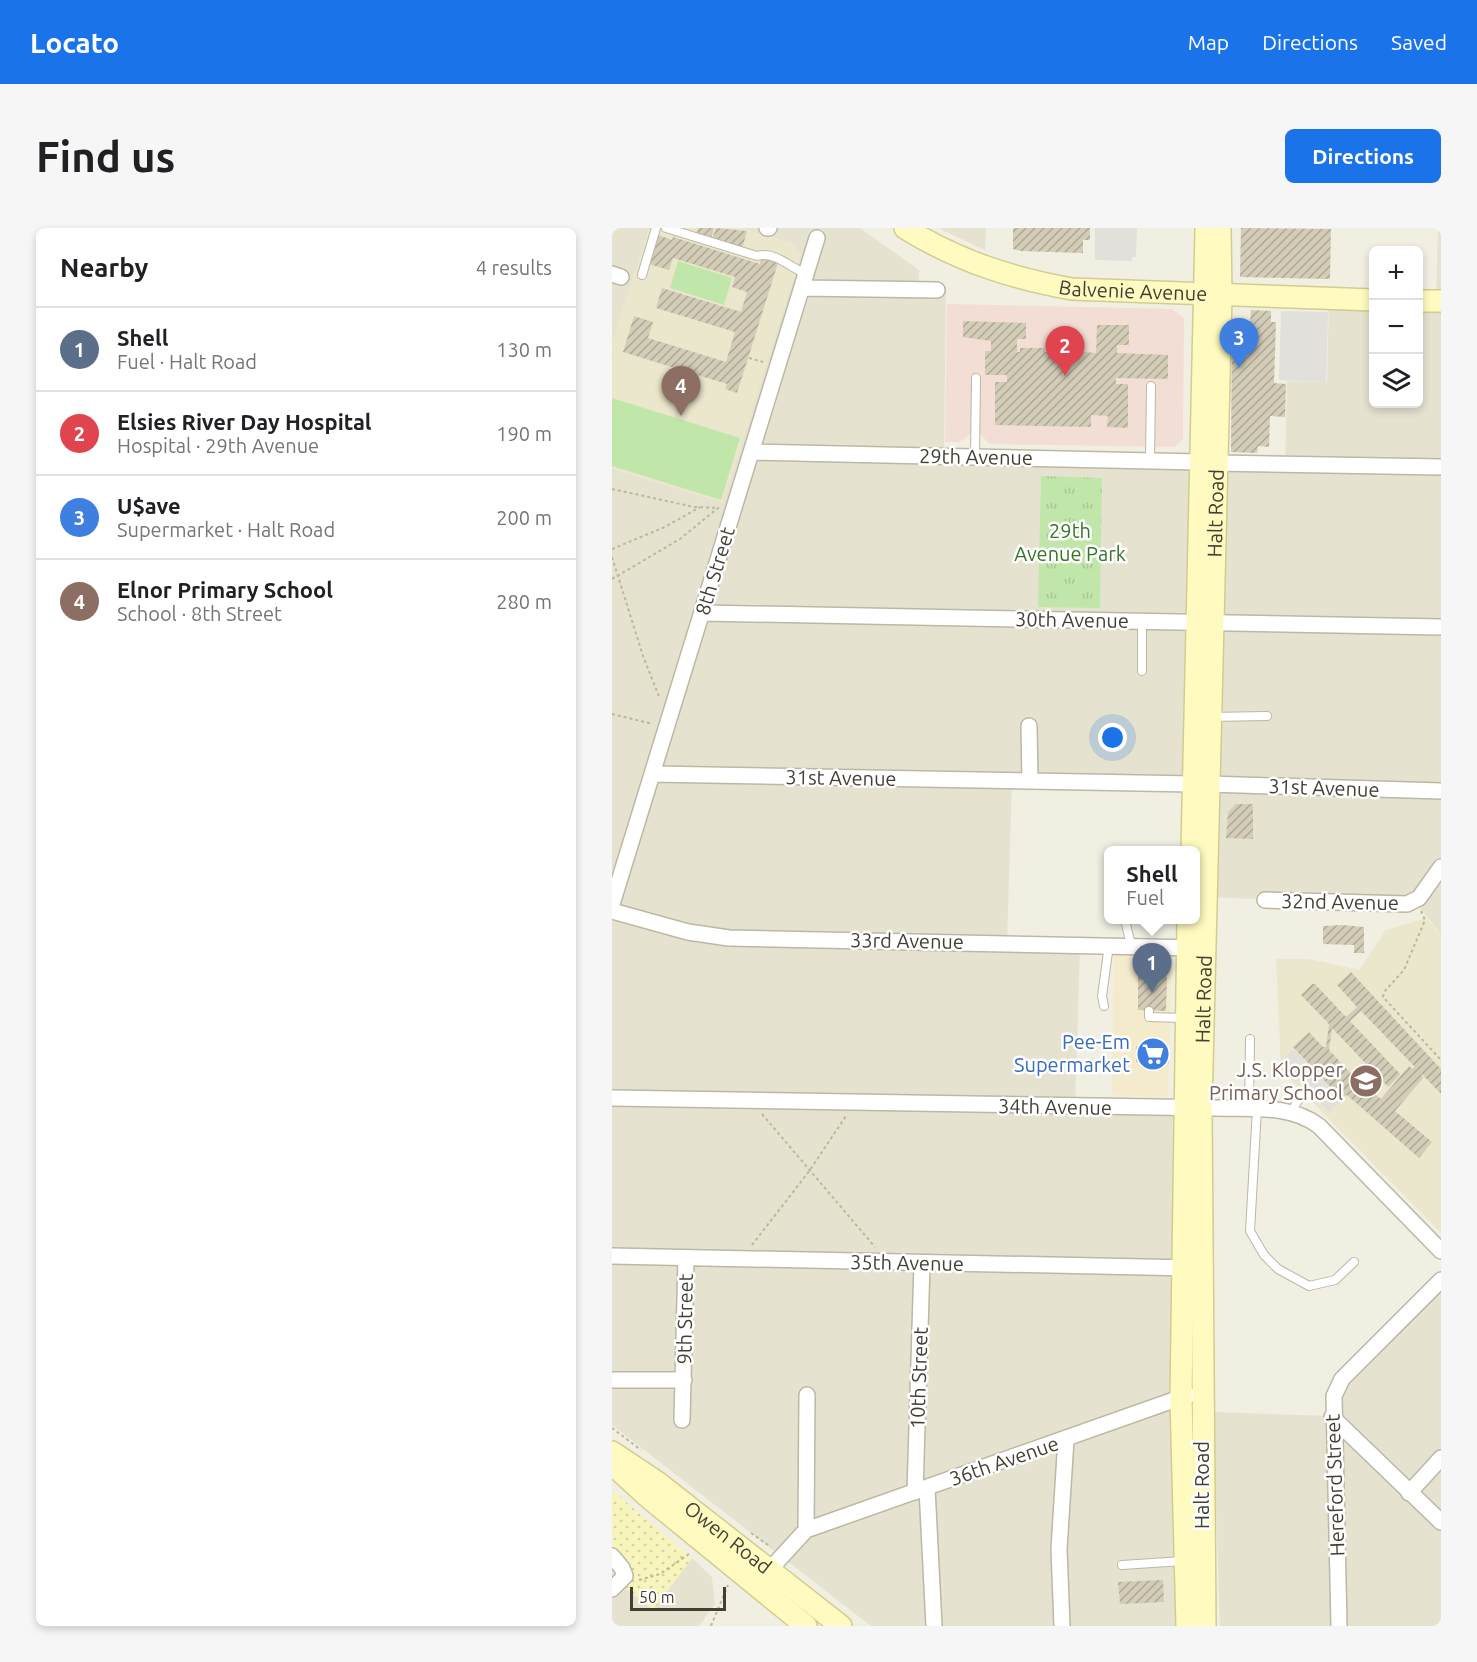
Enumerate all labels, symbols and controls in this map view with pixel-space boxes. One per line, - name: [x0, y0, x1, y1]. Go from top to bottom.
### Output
- text: Locato: [30, 27, 119, 58]
- text: Map: [1188, 30, 1229, 54]
- text: Directions: [1262, 30, 1358, 54]
- text: Saved: [1391, 30, 1447, 54]
- button: Directions: [1285, 129, 1441, 183]
- text: Find us: [36, 133, 175, 180]
- map controls: [1369, 246, 1423, 408]
- button: +: [1369, 246, 1423, 300]
- text: Nearby: [60, 253, 148, 282]
- text: 4 results: [476, 256, 552, 279]
- street label: Balvenie Avenue: [1057, 275, 1208, 305]
- button: −: [1369, 300, 1423, 354]
- pin: 3: [1220, 318, 1258, 368]
- text: Shell: [117, 325, 168, 350]
- pin: 2: [1046, 326, 1084, 376]
- text: 1: [74, 338, 85, 361]
- text: 130 m: [496, 338, 552, 361]
- text: Fuel · Halt Road: [117, 350, 257, 373]
- button: layers: [1369, 354, 1423, 408]
- pin: 4: [662, 366, 700, 416]
- text: Elsies River Day Hospital: [117, 409, 372, 434]
- text: 2: [74, 422, 85, 445]
- text: 190 m: [496, 422, 552, 445]
- text: Hospital · 29th Avenue: [117, 434, 319, 457]
- street label: 29th Avenue: [919, 444, 1033, 469]
- street label: Halt Road: [1203, 469, 1228, 557]
- text: U$ave: [117, 493, 181, 518]
- text: 3: [74, 506, 85, 529]
- text: 200 m: [496, 506, 552, 529]
- text: Supermarket · Halt Road: [117, 518, 335, 541]
- park label: 29th Avenue Park: [1014, 519, 1126, 565]
- street label: 8th Street: [690, 524, 739, 618]
- text: Elnor Primary School: [117, 577, 333, 602]
- text: 4: [74, 590, 85, 613]
- text: 280 m: [496, 590, 552, 613]
- text: School · 8th Street: [117, 602, 282, 625]
- street label: 30th Avenue: [1015, 607, 1129, 632]
- your location: [1098, 723, 1127, 752]
- street label: 31st Avenue: [785, 765, 897, 790]
- street label: 31st Avenue: [1268, 774, 1380, 801]
- popup: [1104, 846, 1200, 924]
- text: Shell: [1126, 861, 1178, 886]
- text: Fuel: [1126, 886, 1164, 909]
- street label: 32nd Avenue: [1281, 889, 1399, 914]
- street label: 33rd Avenue: [850, 928, 964, 953]
- pin: 1: [1132, 944, 1172, 993]
- street label: Halt Road: [1191, 955, 1216, 1043]
- place label: Pee-Em Supermarket: [1014, 1030, 1130, 1076]
- supermarket icon: Pee-Em Supermarket: [1135, 1036, 1171, 1072]
- place label: J.S. Klopper Primary School: [1209, 1058, 1343, 1104]
- school or university icon: J.S. Klopper Primary School: [1348, 1063, 1384, 1099]
- street label: 34th Avenue: [998, 1094, 1112, 1119]
- street label: 35th Avenue: [850, 1250, 964, 1275]
- street label: 9th Street: [672, 1273, 697, 1365]
- street label: 10th Street: [905, 1326, 932, 1429]
- street label: Hereford Street: [1321, 1413, 1348, 1557]
- street label: 36th Avenue: [946, 1431, 1061, 1490]
- street label: Halt Road: [1190, 1441, 1213, 1529]
- street label: Owen Road: [680, 1496, 776, 1578]
- scale bar: [630, 1584, 726, 1612]
- text: 50 m: [639, 1588, 675, 1606]

